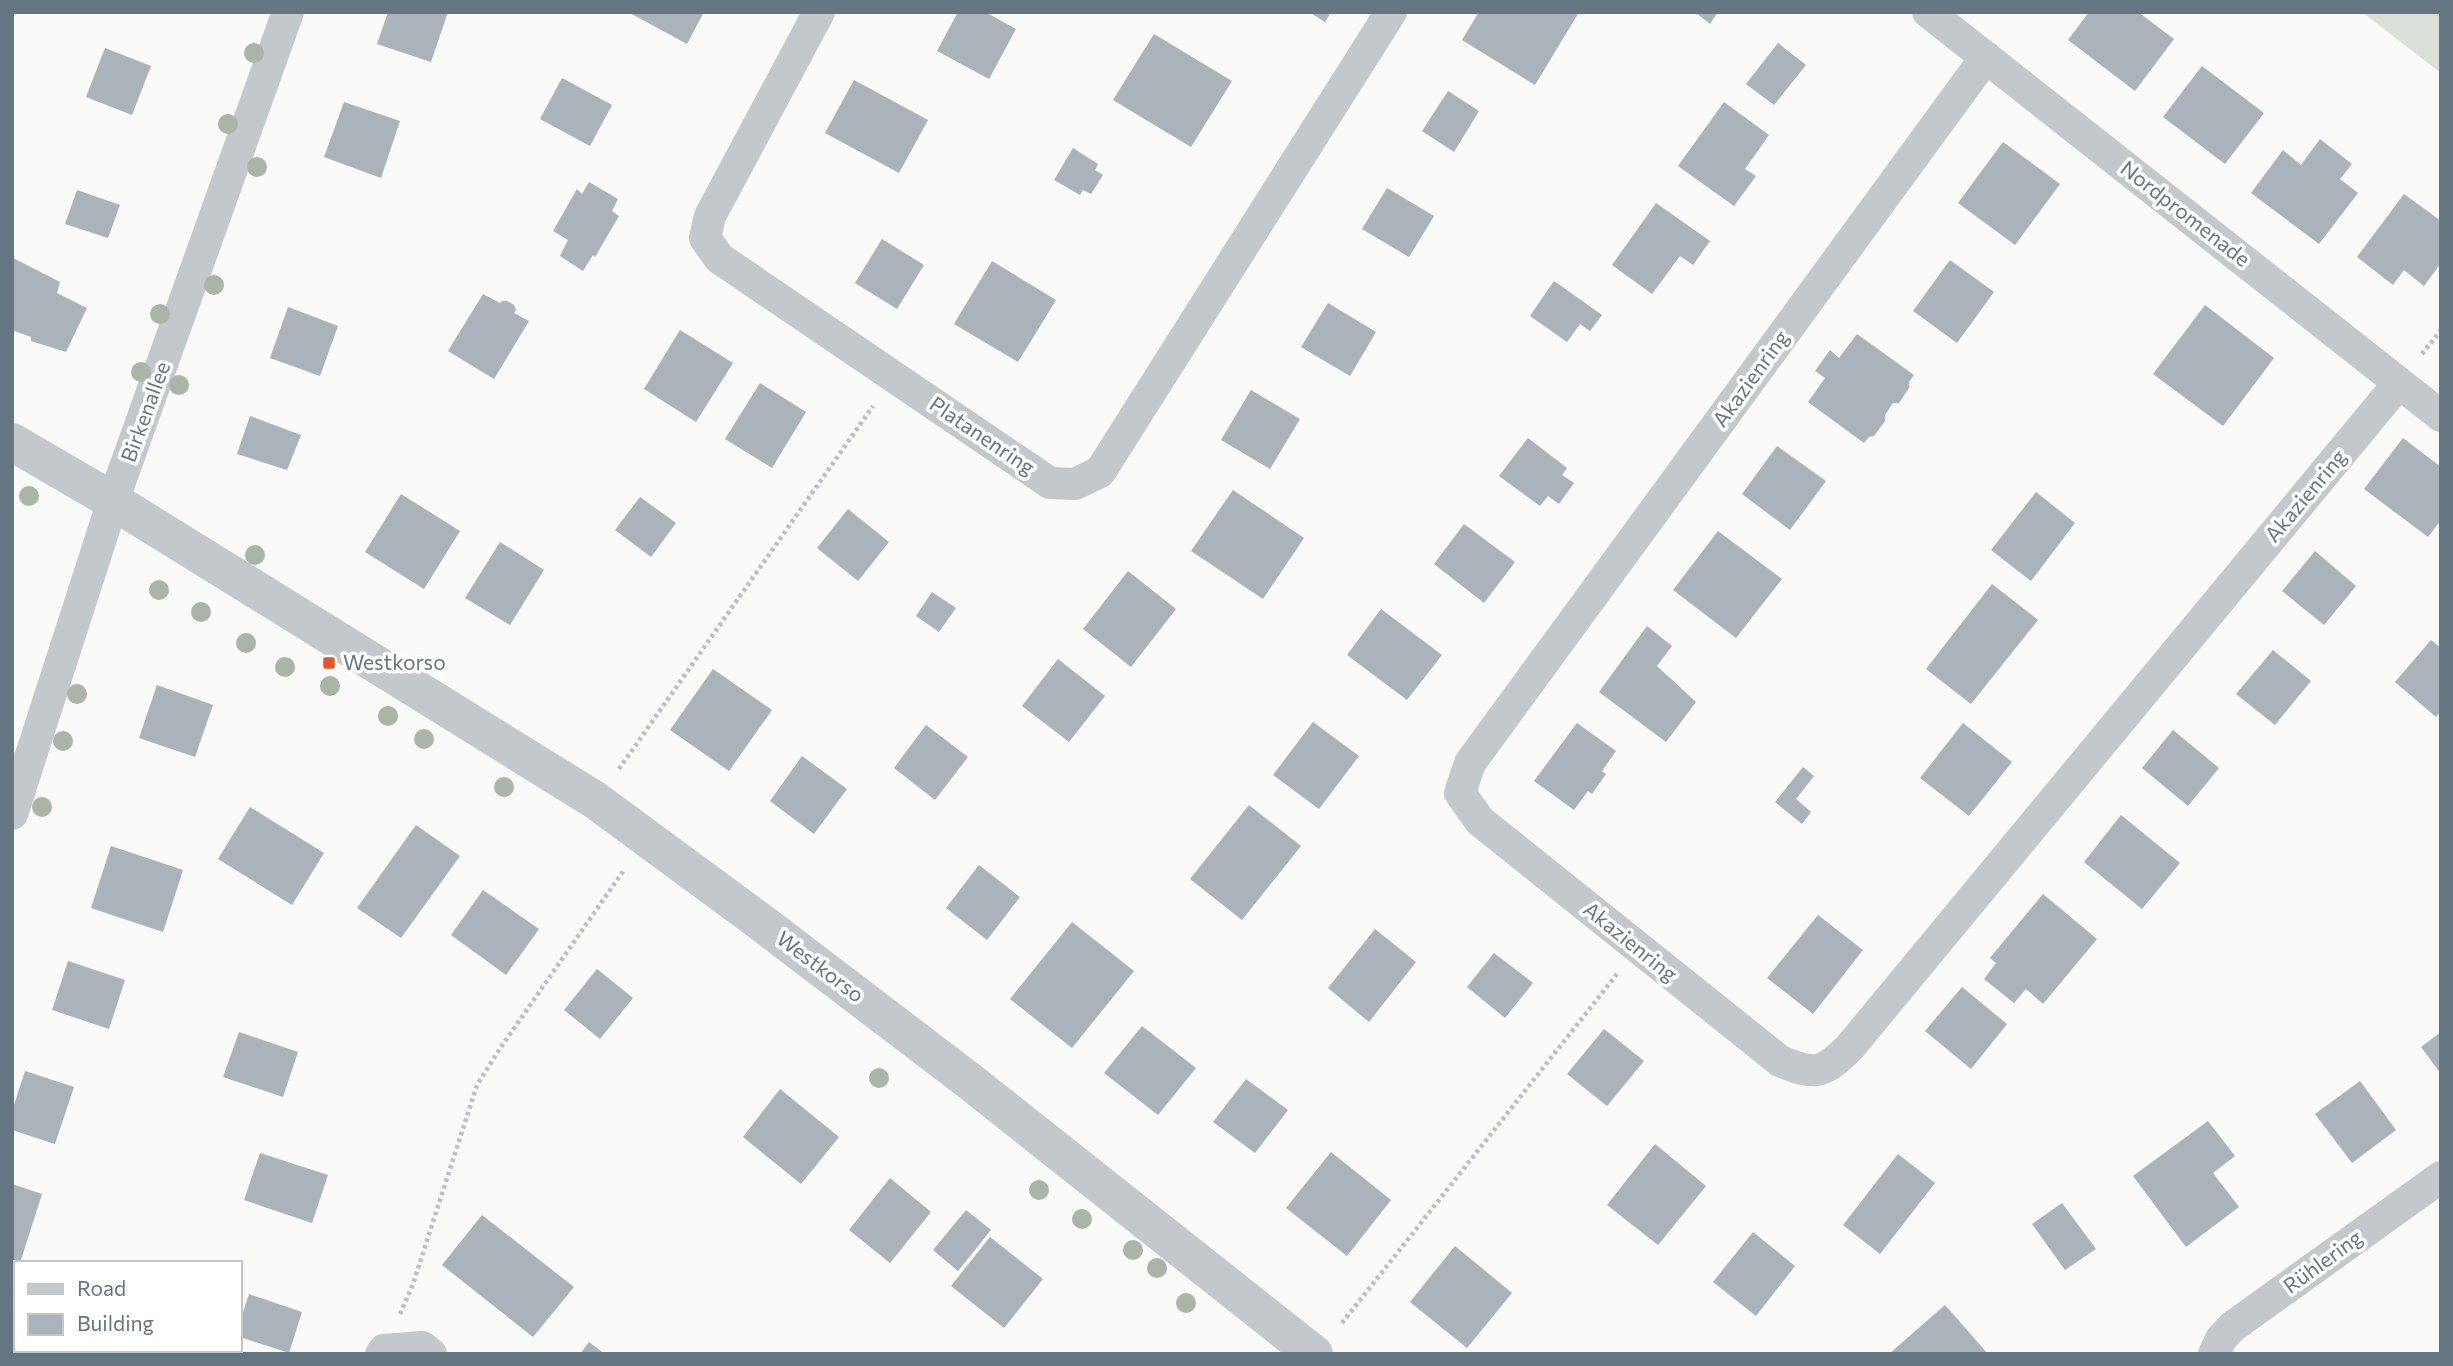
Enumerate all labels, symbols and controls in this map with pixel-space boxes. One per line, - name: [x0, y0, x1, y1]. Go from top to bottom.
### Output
- street label: Nordpromenade: [2116, 155, 2256, 271]
- street label: Akazienring: [1706, 325, 1793, 431]
- street label: Birkenallee: [115, 358, 174, 465]
- street label: Platanenring: [926, 390, 1040, 479]
- street label: Akazienring: [2259, 444, 2351, 546]
- place label: Westkorso: [343, 649, 446, 674]
- marker: Westkorso: [321, 655, 337, 671]
- street label: Akazienring: [1579, 896, 1683, 986]
- street label: Westkorso: [772, 925, 869, 1007]
- street label: Rühlering: [2278, 1224, 2366, 1298]
- legend: [14, 1261, 242, 1352]
- text: Road: [77, 1275, 126, 1300]
- text: Building: [77, 1310, 154, 1335]

